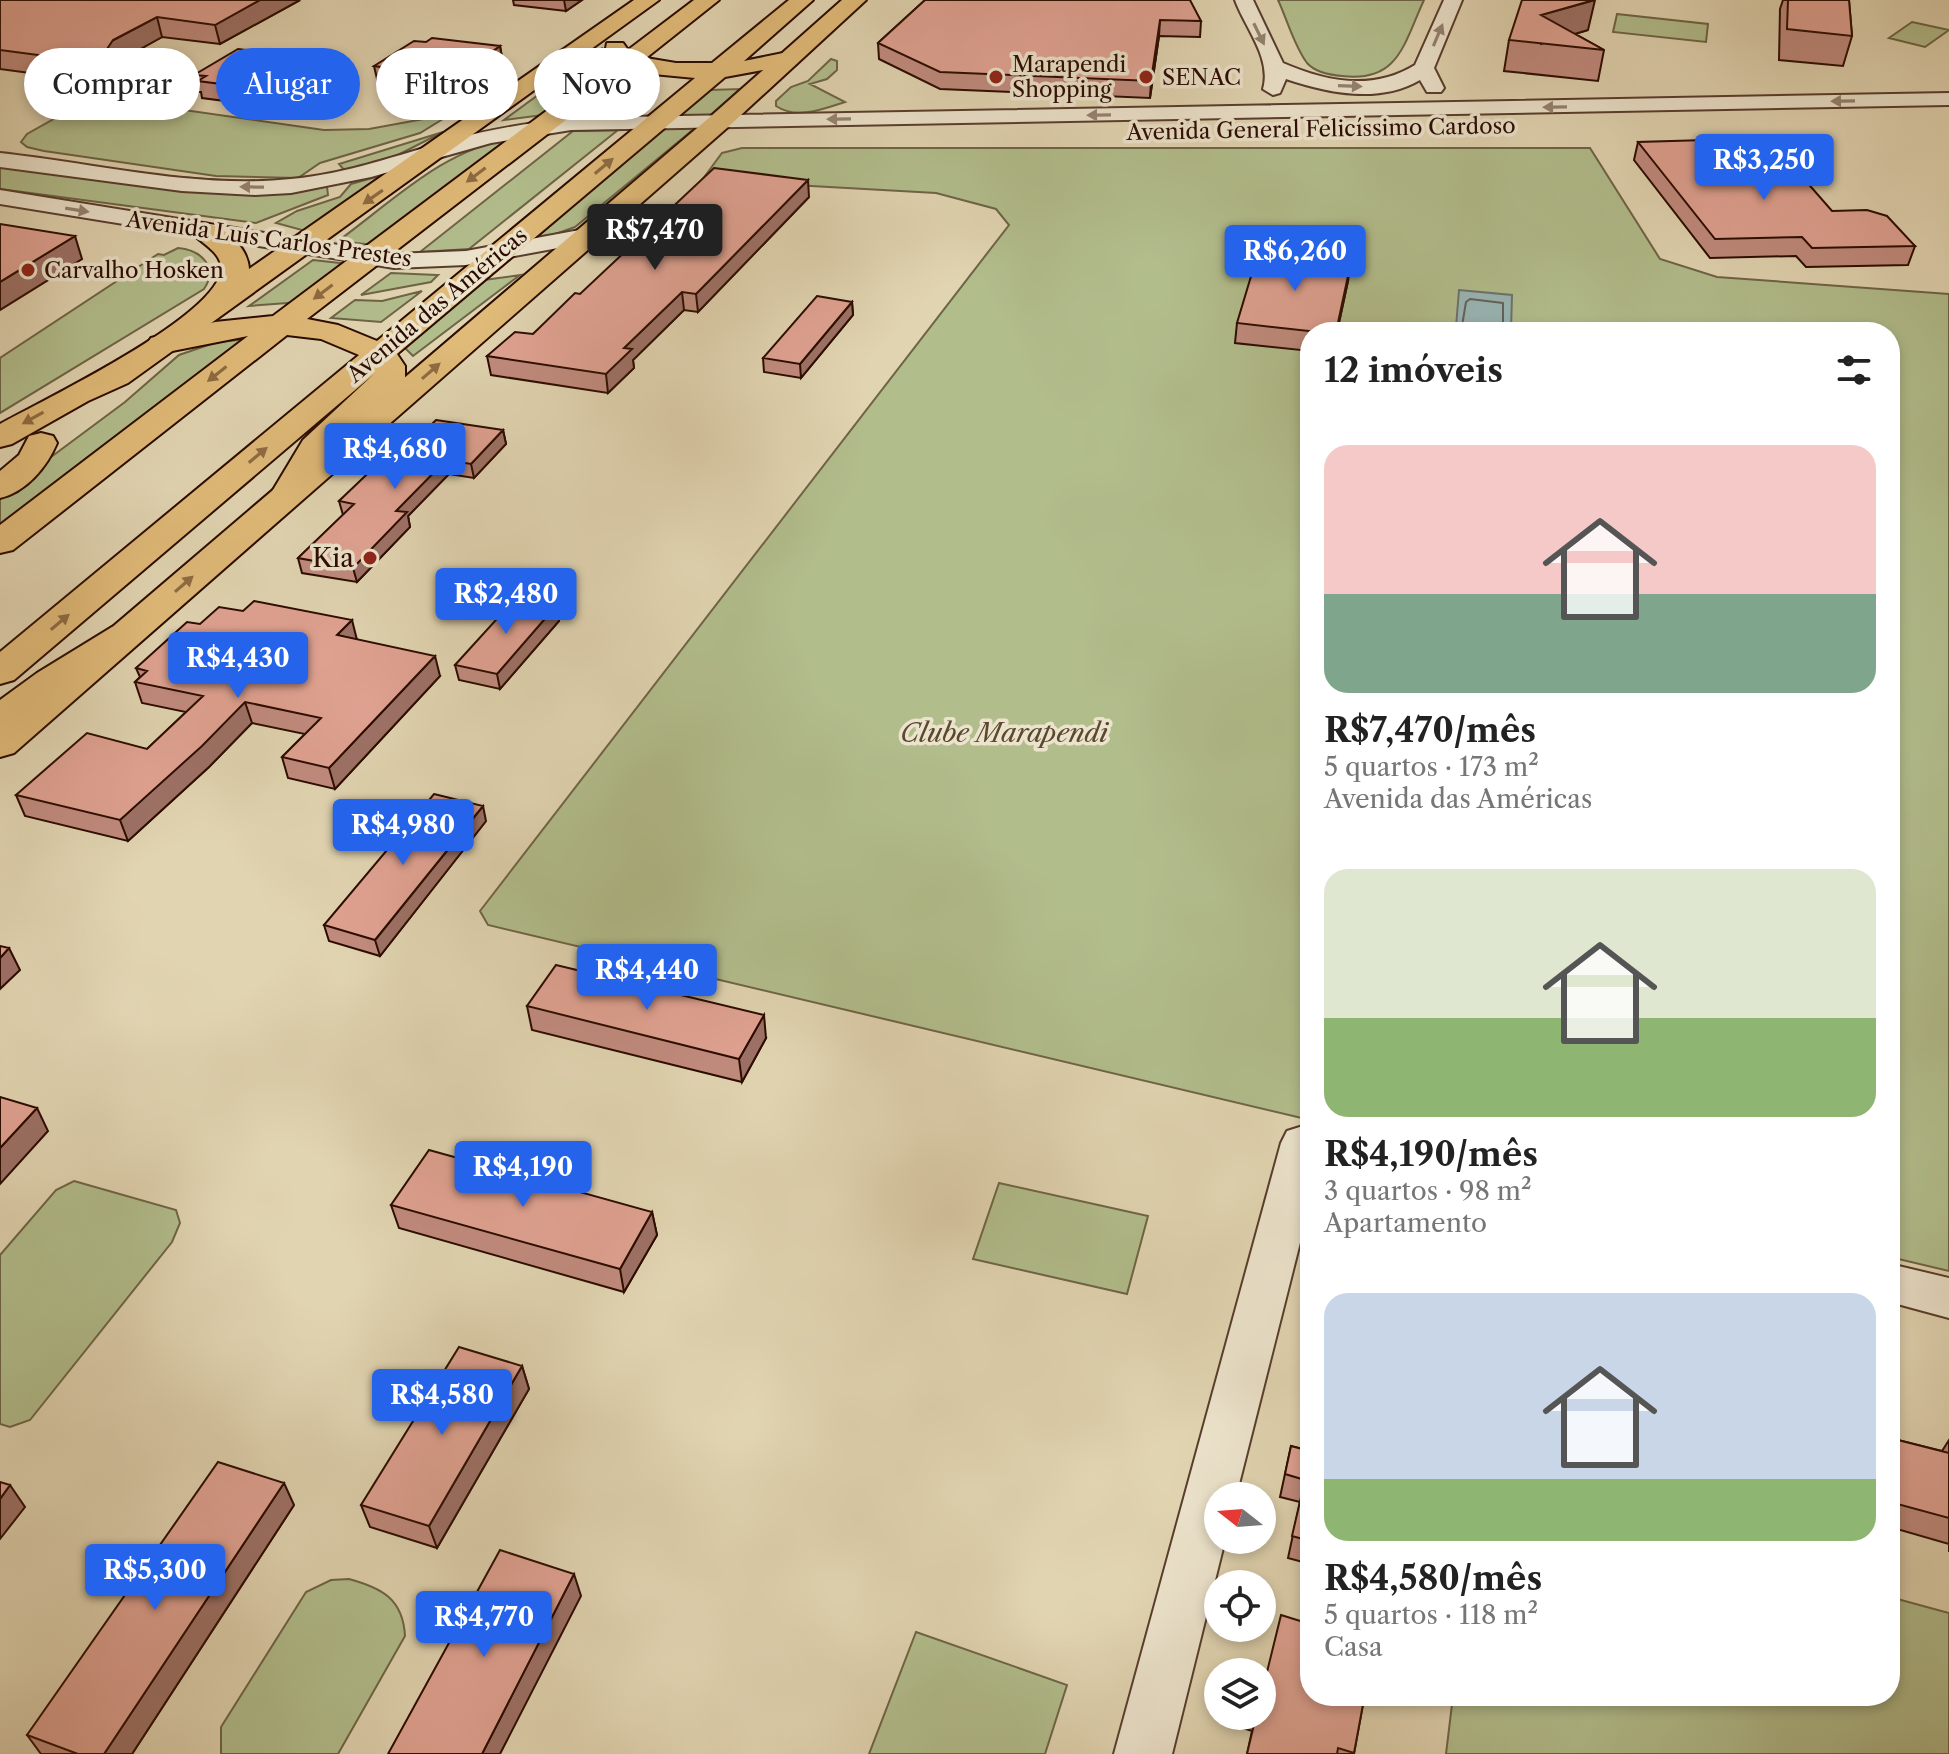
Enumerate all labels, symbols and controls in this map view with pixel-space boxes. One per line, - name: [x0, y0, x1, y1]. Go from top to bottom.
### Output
- one-way arrow: [1252, 22, 1266, 45]
- one-way arrow: [1432, 23, 1445, 47]
- chip: Comprar: [24, 48, 200, 120]
- chip: Alugar: [216, 48, 360, 120]
- chip: Filtros: [376, 48, 518, 120]
- chip: Novo: [534, 48, 660, 120]
- place label: Marapendi Shopping: [1012, 51, 1126, 103]
- place label: SENAC: [1162, 64, 1241, 91]
- marker: Marapendi Shopping: [987, 68, 1005, 86]
- marker: SENAC: [1137, 68, 1155, 86]
- one-way arrow: [1338, 80, 1363, 93]
- one-way arrow: [1830, 95, 1855, 108]
- one-way arrow: [1542, 100, 1567, 113]
- one-way arrow: [1086, 109, 1111, 121]
- street label: Avenida General Felicíssimo Cardoso: [1125, 112, 1516, 146]
- one-way arrow: [826, 113, 851, 125]
- pin: R$3,250: [1690, 134, 1838, 202]
- text: R$3,250: [1713, 144, 1815, 176]
- one-way arrow: [594, 158, 614, 175]
- one-way arrow: [466, 166, 487, 182]
- one-way arrow: [239, 181, 264, 193]
- one-way arrow: [363, 189, 384, 204]
- one-way arrow: [65, 204, 90, 216]
- pin: R$7,470: [581, 204, 729, 272]
- street label: Avenida Luís Carlos Prestes: [124, 205, 413, 272]
- text: R$7,470: [605, 214, 705, 246]
- street label: Avenida das Américas: [341, 222, 533, 389]
- pin: R$6,260: [1221, 225, 1369, 293]
- text: R$6,260: [1243, 235, 1347, 267]
- place label: Carvalho Hosken: [44, 257, 224, 284]
- marker: Carvalho Hosken: [19, 261, 37, 279]
- one-way arrow: [313, 283, 333, 299]
- icon: filters: [1832, 348, 1876, 392]
- text: 12 imóveis: [1324, 349, 1503, 391]
- one-way arrow: [421, 363, 440, 381]
- one-way arrow: [207, 366, 227, 382]
- one-way arrow: [22, 411, 44, 425]
- pin: R$4,680: [321, 423, 469, 491]
- text: R$4,680: [342, 433, 448, 465]
- one-way arrow: [248, 447, 268, 464]
- icon: home: [1528, 497, 1672, 641]
- place label: Kia: [312, 542, 354, 574]
- marker: Kia: [361, 549, 379, 567]
- pin: R$2,480: [432, 568, 580, 636]
- one-way arrow: [173, 576, 193, 593]
- text: R$2,480: [453, 578, 559, 610]
- one-way arrow: [49, 614, 69, 631]
- pin: R$4,430: [164, 632, 312, 700]
- text: R$4,430: [186, 642, 290, 674]
- text: R$7,470/mês: [1324, 709, 1536, 751]
- park label: Clube Marapendi: [900, 717, 1110, 749]
- text: 5 quartos · 173 m²: [1324, 751, 1539, 783]
- text: Avenida das Américas: [1324, 783, 1592, 815]
- pin: R$4,980: [329, 799, 477, 867]
- text: R$4,980: [351, 809, 455, 841]
- icon: home: [1528, 921, 1672, 1065]
- pin: R$4,440: [573, 944, 721, 1012]
- text: R$4,440: [595, 954, 699, 986]
- text: R$4,190/mês: [1324, 1133, 1538, 1175]
- pin: R$4,190: [449, 1141, 597, 1209]
- text: R$4,190: [473, 1151, 573, 1183]
- text: 3 quartos · 98 m²: [1324, 1175, 1532, 1207]
- text: Apartamento: [1324, 1207, 1487, 1239]
- icon: home: [1528, 1345, 1672, 1489]
- pin: R$4,580: [368, 1369, 516, 1437]
- text: R$4,580: [390, 1379, 494, 1411]
- north arrow: [1204, 1482, 1276, 1554]
- map controls: [1204, 1482, 1276, 1730]
- pin: R$5,300: [81, 1544, 229, 1612]
- text: R$5,300: [103, 1554, 207, 1586]
- text: R$4,580/mês: [1324, 1557, 1542, 1599]
- button: locate: [1204, 1570, 1276, 1642]
- pin: R$4,770: [410, 1591, 558, 1659]
- text: 5 quartos · 118 m²: [1324, 1599, 1538, 1631]
- text: R$4,770: [434, 1601, 534, 1633]
- text: Casa: [1324, 1631, 1383, 1663]
- button: layers: [1204, 1658, 1276, 1730]

